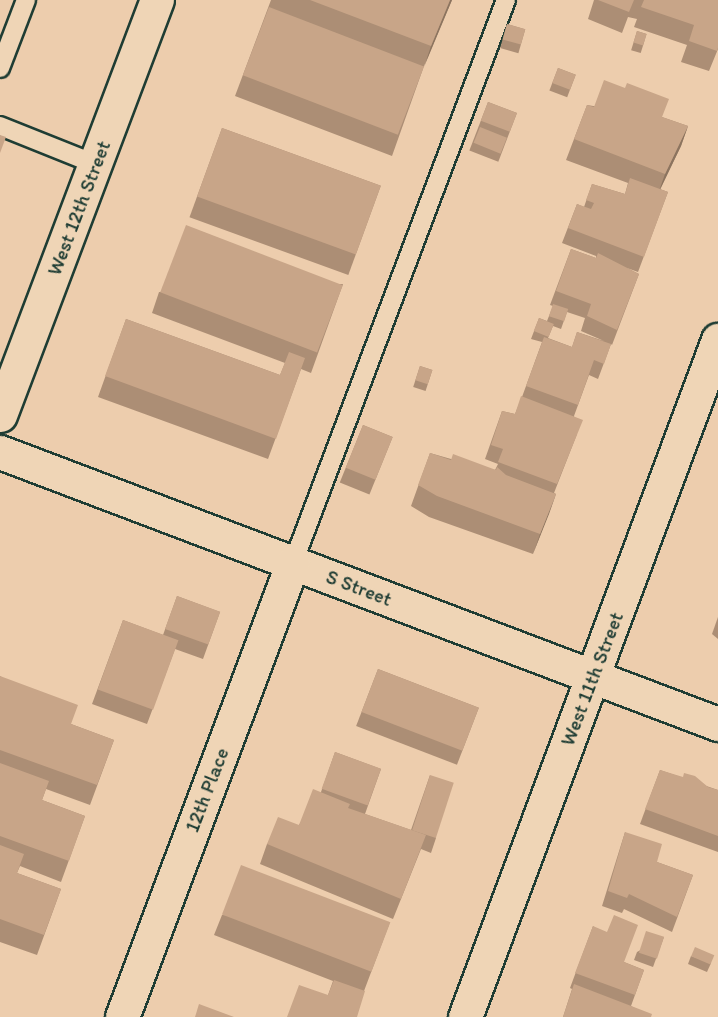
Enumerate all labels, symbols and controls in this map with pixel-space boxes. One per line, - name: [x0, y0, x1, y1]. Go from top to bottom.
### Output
- street label: West 12th Street: [42, 138, 116, 278]
- street label: S Street: [323, 565, 395, 611]
- street label: West 11th Street: [556, 609, 628, 749]
- street label: 12th Place: [180, 745, 234, 835]

